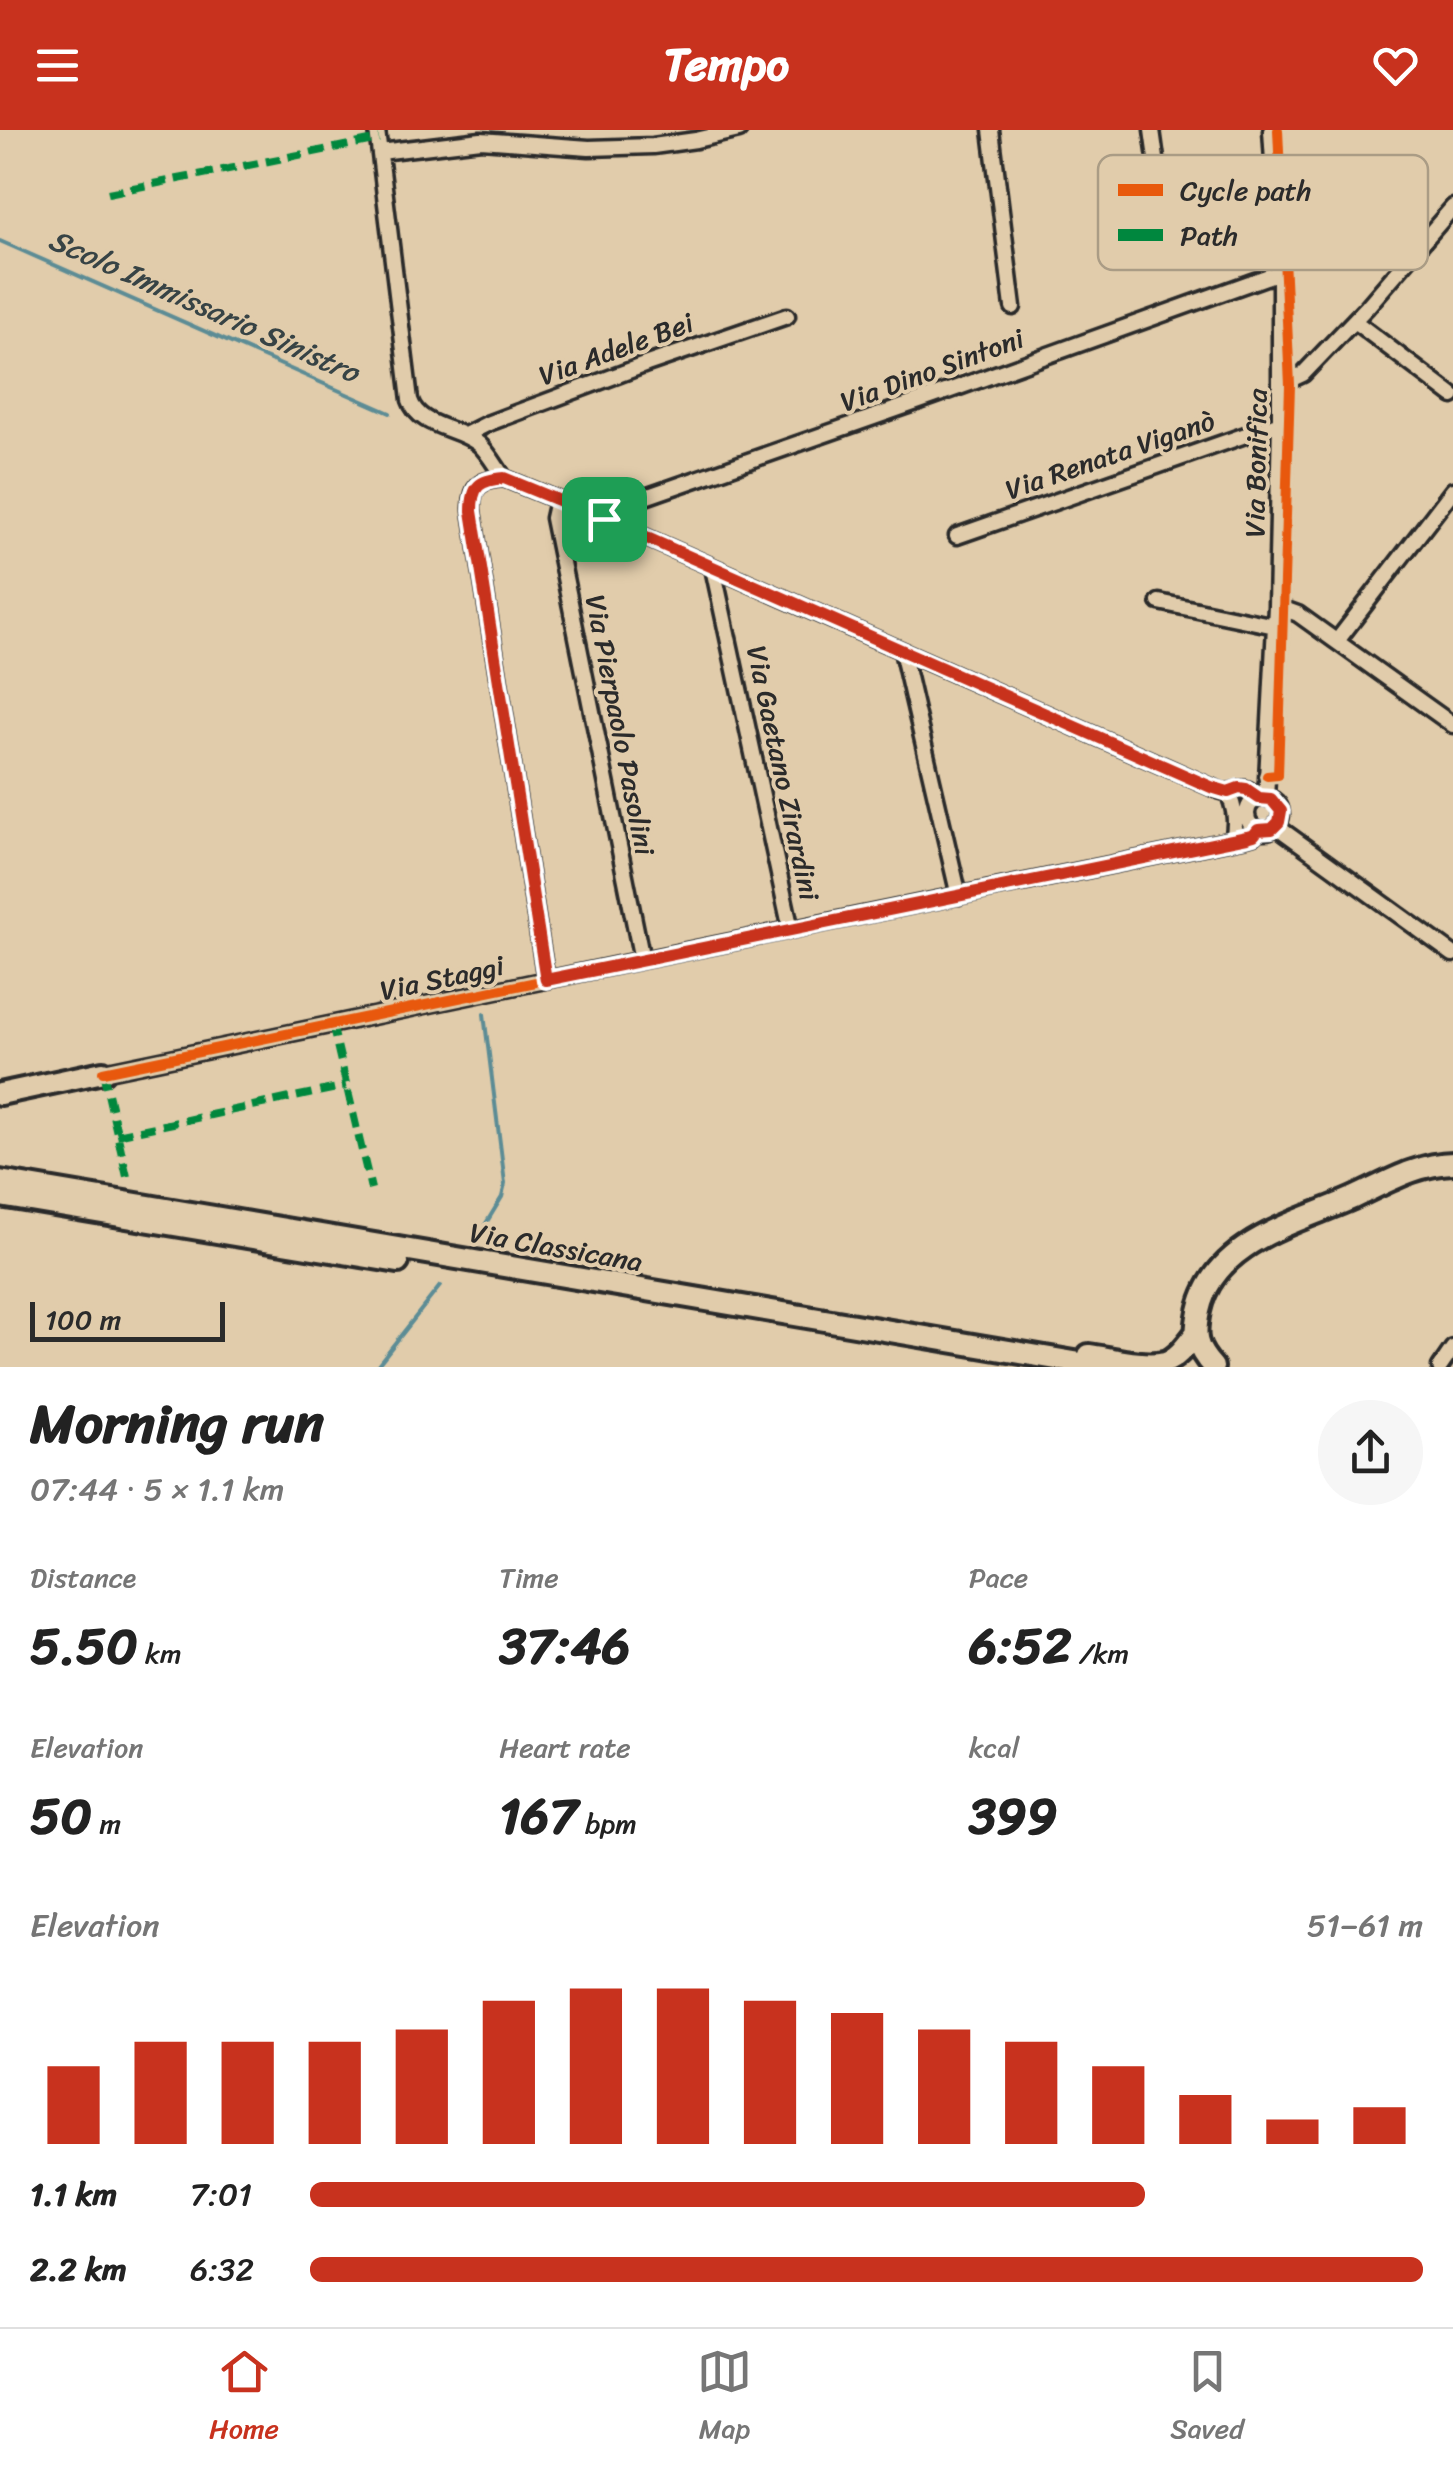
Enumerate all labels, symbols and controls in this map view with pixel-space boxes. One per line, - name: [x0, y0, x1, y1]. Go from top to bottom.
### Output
- text: Tempo: [664, 25, 789, 105]
- icon: menu: [30, 38, 85, 93]
- icon: heart: [1368, 38, 1423, 93]
- legend: [1098, 155, 1428, 270]
- text: Cycle path: [1180, 166, 1311, 215]
- text: Path: [1180, 211, 1238, 260]
- water label: Scolo Immissario Sinistro: [40, 213, 370, 400]
- street label: Via Adele Bei: [532, 298, 702, 400]
- street label: Via Dino Sintoni: [833, 314, 1032, 426]
- street label: Via Bonifica: [1230, 387, 1282, 538]
- street label: Via Renata Viganò: [998, 396, 1222, 514]
- pin: [562, 477, 647, 562]
- icon: arrive: [577, 492, 632, 547]
- street label: Via Pierpaolo Pasolini: [571, 591, 670, 861]
- street label: Via Gaetano Zirardini: [732, 641, 834, 906]
- street label: Via Staggi: [375, 941, 510, 1015]
- street label: Via Classicana: [466, 1208, 646, 1286]
- text: 100 m: [45, 1295, 121, 1344]
- scale bar: [30, 1297, 225, 1342]
- text: Morning run: [30, 1375, 324, 1472]
- button: share: [1318, 1400, 1423, 1505]
- text: 07:44 · 5 × 1.1 km: [30, 1461, 284, 1518]
- text: Distance: [30, 1553, 136, 1602]
- text: Time: [499, 1553, 559, 1602]
- text: Pace: [969, 1553, 1028, 1602]
- text: 5.50: [30, 1602, 138, 1691]
- text: 37:46: [499, 1602, 630, 1691]
- text: 6:52: [969, 1602, 1072, 1691]
- text: km: [138, 1629, 181, 1678]
- text: /km: [1072, 1629, 1129, 1678]
- text: Elevation: [30, 1723, 143, 1772]
- text: Heart rate: [499, 1723, 631, 1772]
- text: kcal: [969, 1723, 1020, 1772]
- text: 50: [30, 1772, 92, 1861]
- text: 167: [499, 1772, 578, 1861]
- text: 399: [969, 1772, 1058, 1861]
- text: m: [92, 1799, 121, 1848]
- text: bpm: [578, 1799, 637, 1848]
- text: Elevation: [30, 1897, 160, 1954]
- text: 51–61 m: [1307, 1897, 1423, 1954]
- text: 1.1 km: [30, 2166, 117, 2223]
- text: 7:01: [190, 2166, 252, 2223]
- text: 2.2 km: [30, 2241, 126, 2298]
- text: 6:32: [190, 2241, 254, 2298]
- tab: Home: [209, 2344, 279, 2453]
- tab: Map: [697, 2344, 752, 2453]
- tab: Saved: [1170, 2344, 1244, 2453]

